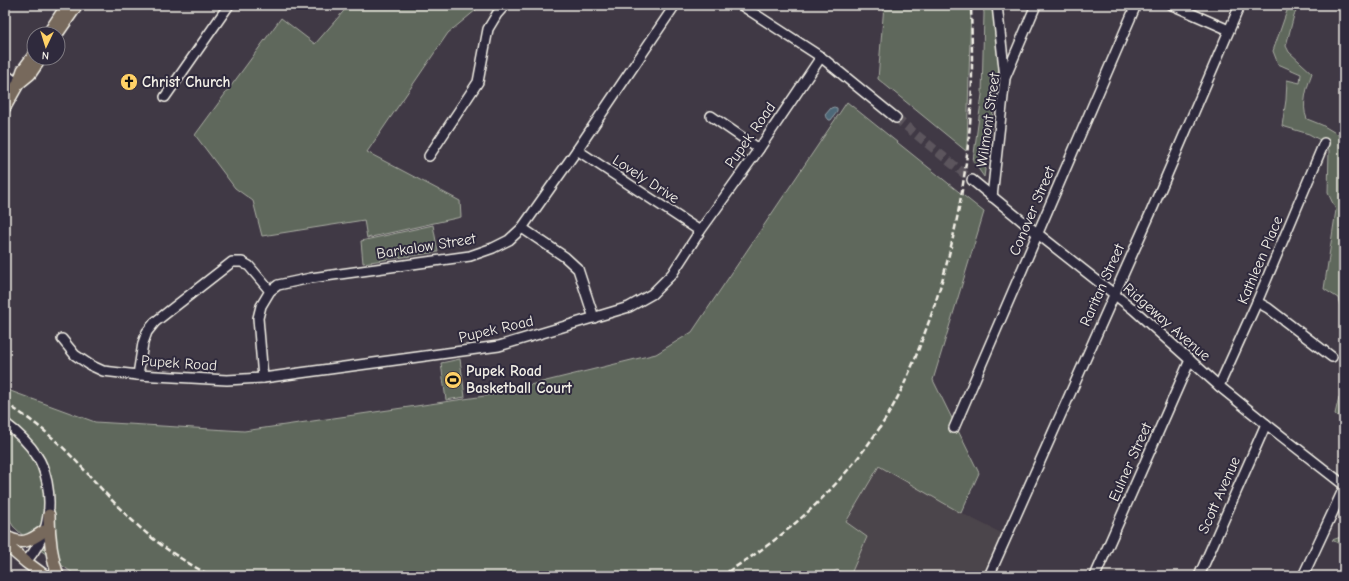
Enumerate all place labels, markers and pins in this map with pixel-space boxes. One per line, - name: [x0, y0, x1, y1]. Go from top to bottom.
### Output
- church icon: Christ Church: [119, 72, 139, 92]
- place label: Christ Church: [142, 73, 231, 91]
- place label: Pupek Road Basketball Court: [466, 362, 573, 397]
- sports icon: Pupek Road Basketball Court: [443, 370, 463, 390]

